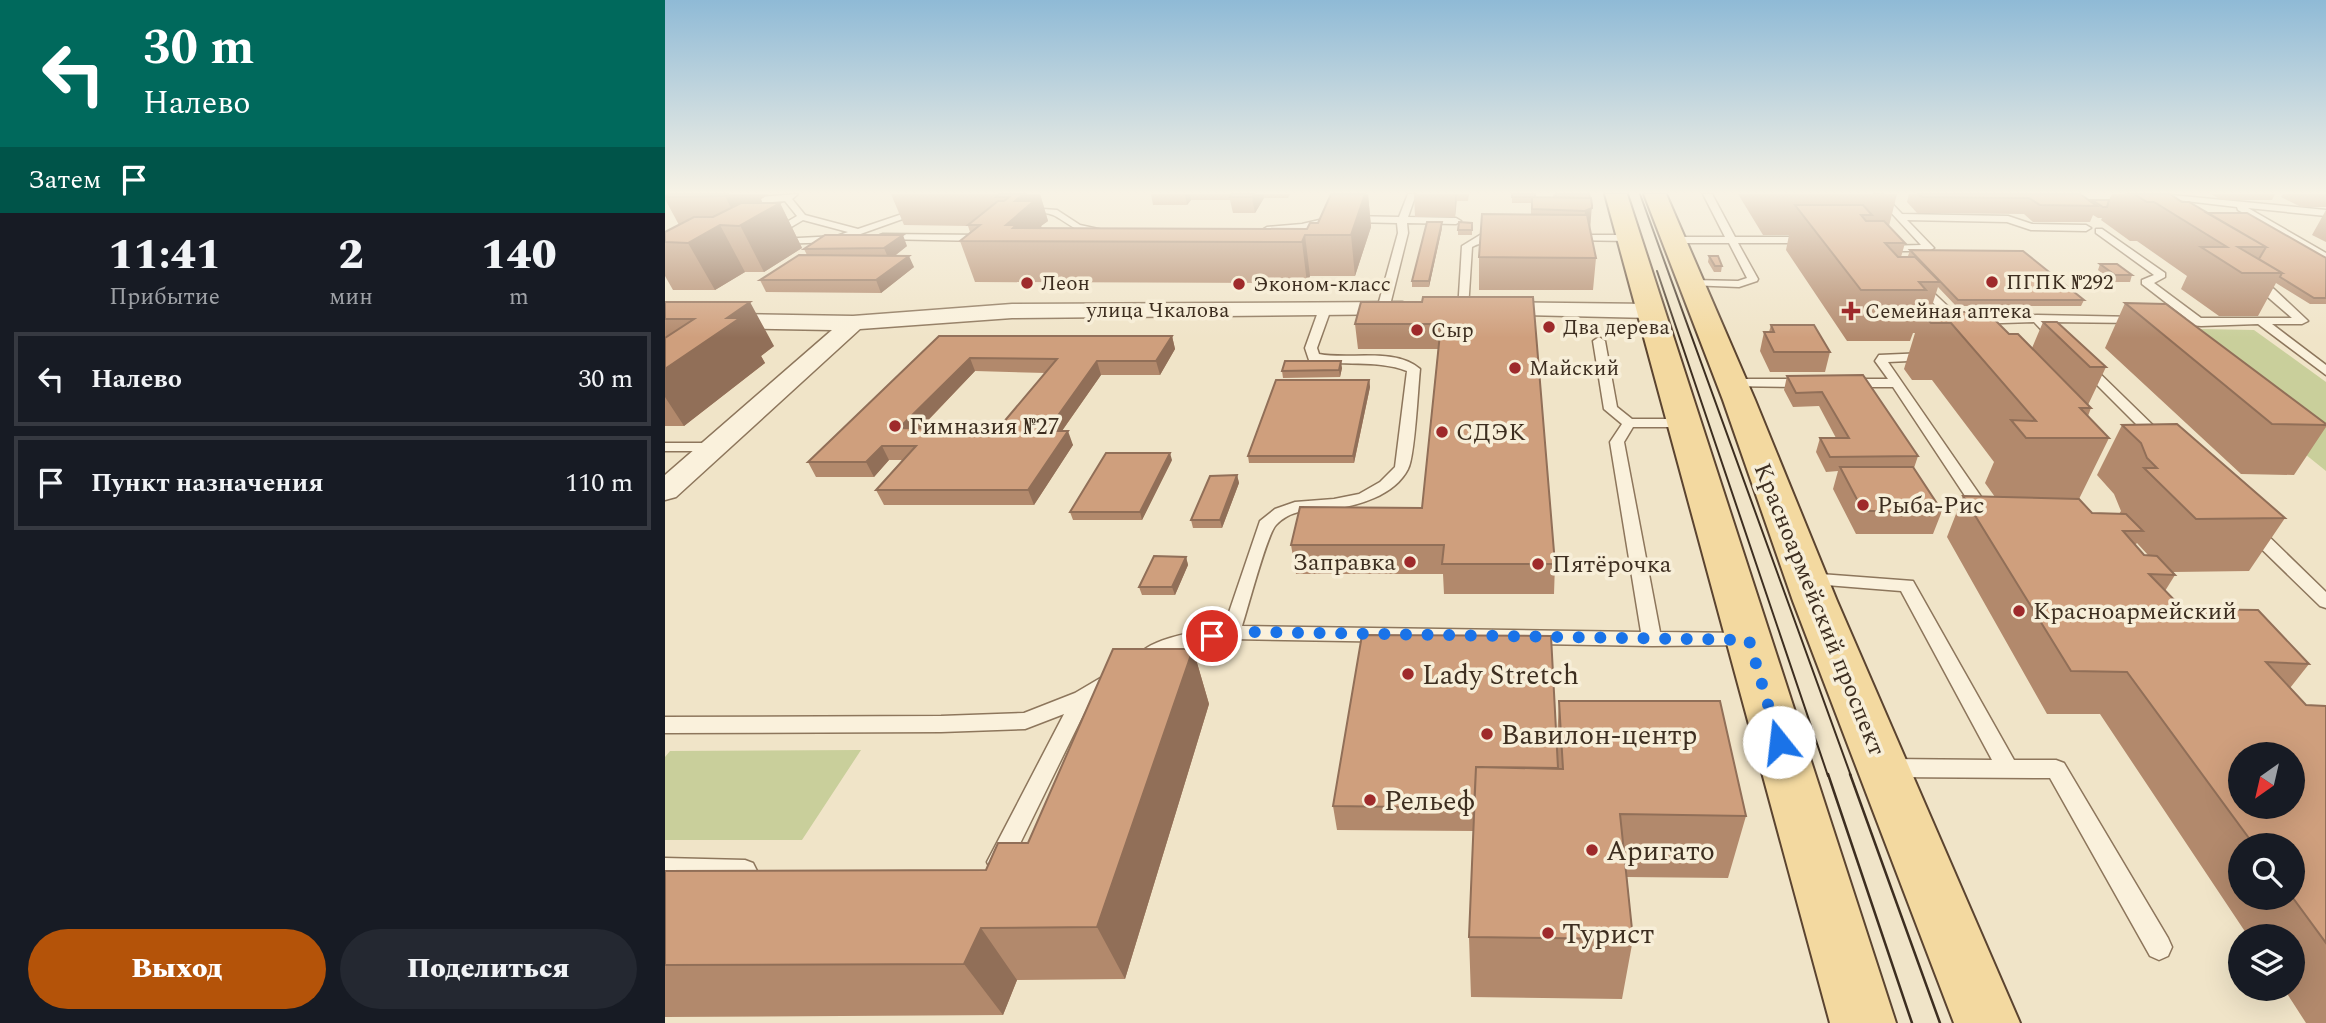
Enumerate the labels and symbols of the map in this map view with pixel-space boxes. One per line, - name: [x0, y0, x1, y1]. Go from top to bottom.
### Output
- place label: ПГПК №292: [2006, 267, 2114, 299]
- place label: Леон: [1041, 268, 1090, 300]
- place label: Эконом-класс: [1253, 269, 1391, 301]
- marker: ПГПК №292: [1984, 274, 2000, 290]
- marker: Леон: [1019, 275, 1035, 291]
- marker: Эконом-класс: [1231, 276, 1247, 292]
- street label: улица Чкалова: [1086, 295, 1230, 327]
- place label: Семейная аптека: [1865, 296, 2033, 328]
- marker: Семейная аптека: [1843, 303, 1859, 319]
- place label: Два дерева: [1563, 312, 1671, 344]
- place label: Сыр: [1431, 315, 1474, 347]
- marker: Два дерева: [1541, 319, 1557, 335]
- marker: Сыр: [1409, 322, 1425, 338]
- place label: Майский: [1529, 353, 1619, 385]
- marker: Майский: [1507, 360, 1523, 376]
- place label: Гимназия №27: [909, 409, 1060, 445]
- place label: СДЭК: [1456, 415, 1526, 451]
- marker: Гимназия №27: [887, 418, 903, 434]
- marker: СДЭК: [1434, 424, 1450, 440]
- street label: Красноармейский проспект: [1744, 458, 1894, 761]
- place label: Рыба-Рис: [1877, 488, 1985, 524]
- marker: Рыба-Рис: [1855, 497, 1871, 513]
- place label: Заправка: [1292, 545, 1396, 581]
- place label: Пятёрочка: [1552, 547, 1672, 583]
- marker: Заправка: [1402, 554, 1418, 570]
- marker: Пятёрочка: [1530, 556, 1546, 572]
- place label: Красноармейский: [2033, 594, 2237, 630]
- marker: Красноармейский: [2011, 603, 2027, 619]
- pin: [1182, 606, 1242, 666]
- place label: Lady Stretch: [1422, 654, 1579, 697]
- marker: Lady Stretch: [1400, 666, 1416, 682]
- position arrow: [1742, 705, 1816, 779]
- place label: Вавилон-центр: [1501, 714, 1697, 757]
- marker: Вавилон-центр: [1479, 726, 1495, 742]
- north arrow: [2228, 742, 2305, 819]
- place label: Рельеф: [1384, 780, 1475, 823]
- marker: Рельеф: [1362, 792, 1378, 808]
- place label: Аригато: [1606, 830, 1715, 873]
- marker: Аригато: [1584, 842, 1600, 858]
- place label: Турист: [1562, 913, 1654, 956]
- marker: Турист: [1540, 925, 1556, 941]

